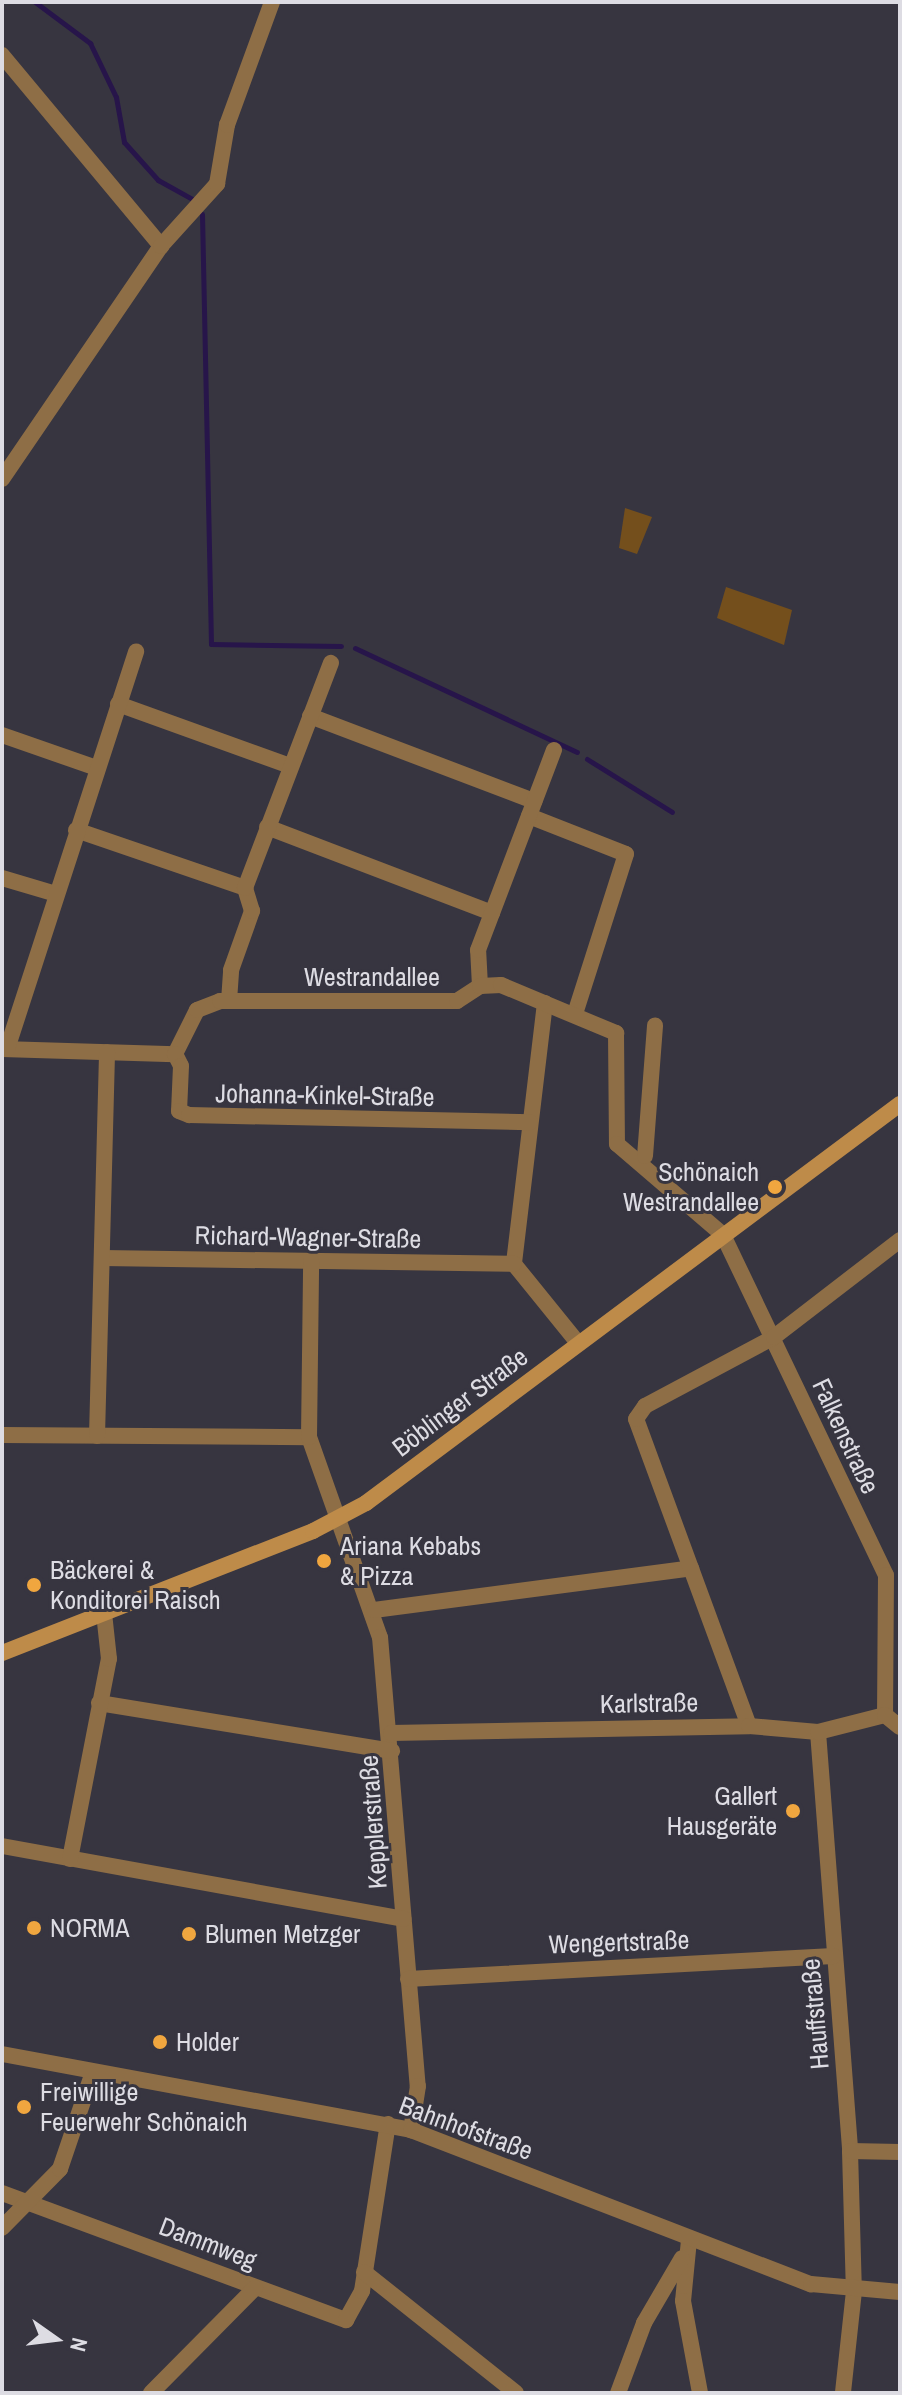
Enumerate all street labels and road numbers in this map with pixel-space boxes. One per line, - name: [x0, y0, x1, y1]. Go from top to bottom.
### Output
- street label: Westrandallee: [304, 961, 440, 993]
- street label: Johanna-Kinkel-Straße: [215, 1077, 435, 1113]
- street label: Richard-Wagner-Straße: [194, 1219, 422, 1255]
- street label: Böblinger Straße: [386, 1341, 534, 1463]
- street label: Falkenstraße: [806, 1374, 886, 1498]
- street label: Karlstraße: [600, 1687, 698, 1719]
- street label: Kepplerstraße: [353, 1754, 393, 1890]
- street label: Wengertstraße: [548, 1924, 690, 1960]
- street label: Hauffstraße: [795, 1957, 835, 2071]
- street label: Bahnhofstraße: [395, 2089, 537, 2167]
- street label: Dammweg: [155, 2210, 261, 2276]

